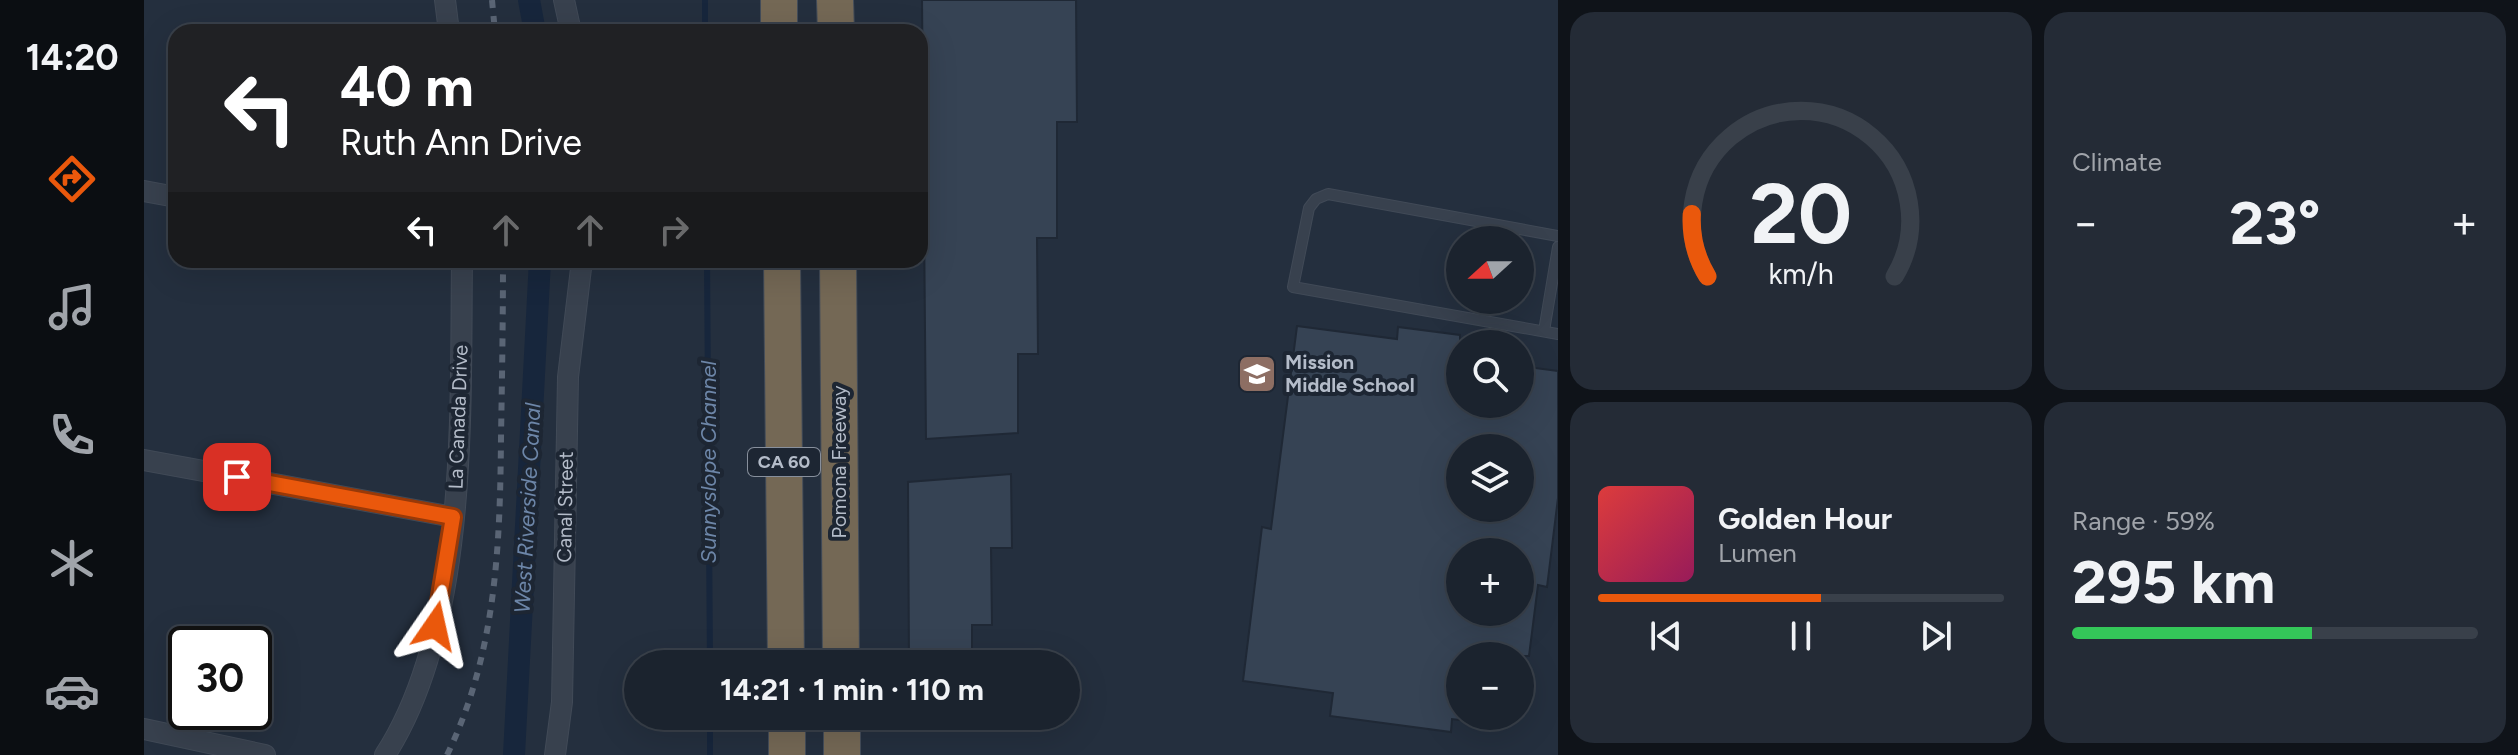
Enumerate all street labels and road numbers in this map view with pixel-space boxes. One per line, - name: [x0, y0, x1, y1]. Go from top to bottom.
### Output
- street label: La Canada Drive: [443, 344, 473, 490]
- street label: Pomona Freeway: [827, 385, 851, 538]
- road number: CA 60: [748, 448, 820, 476]
- street label: Canal Street: [552, 451, 578, 563]

